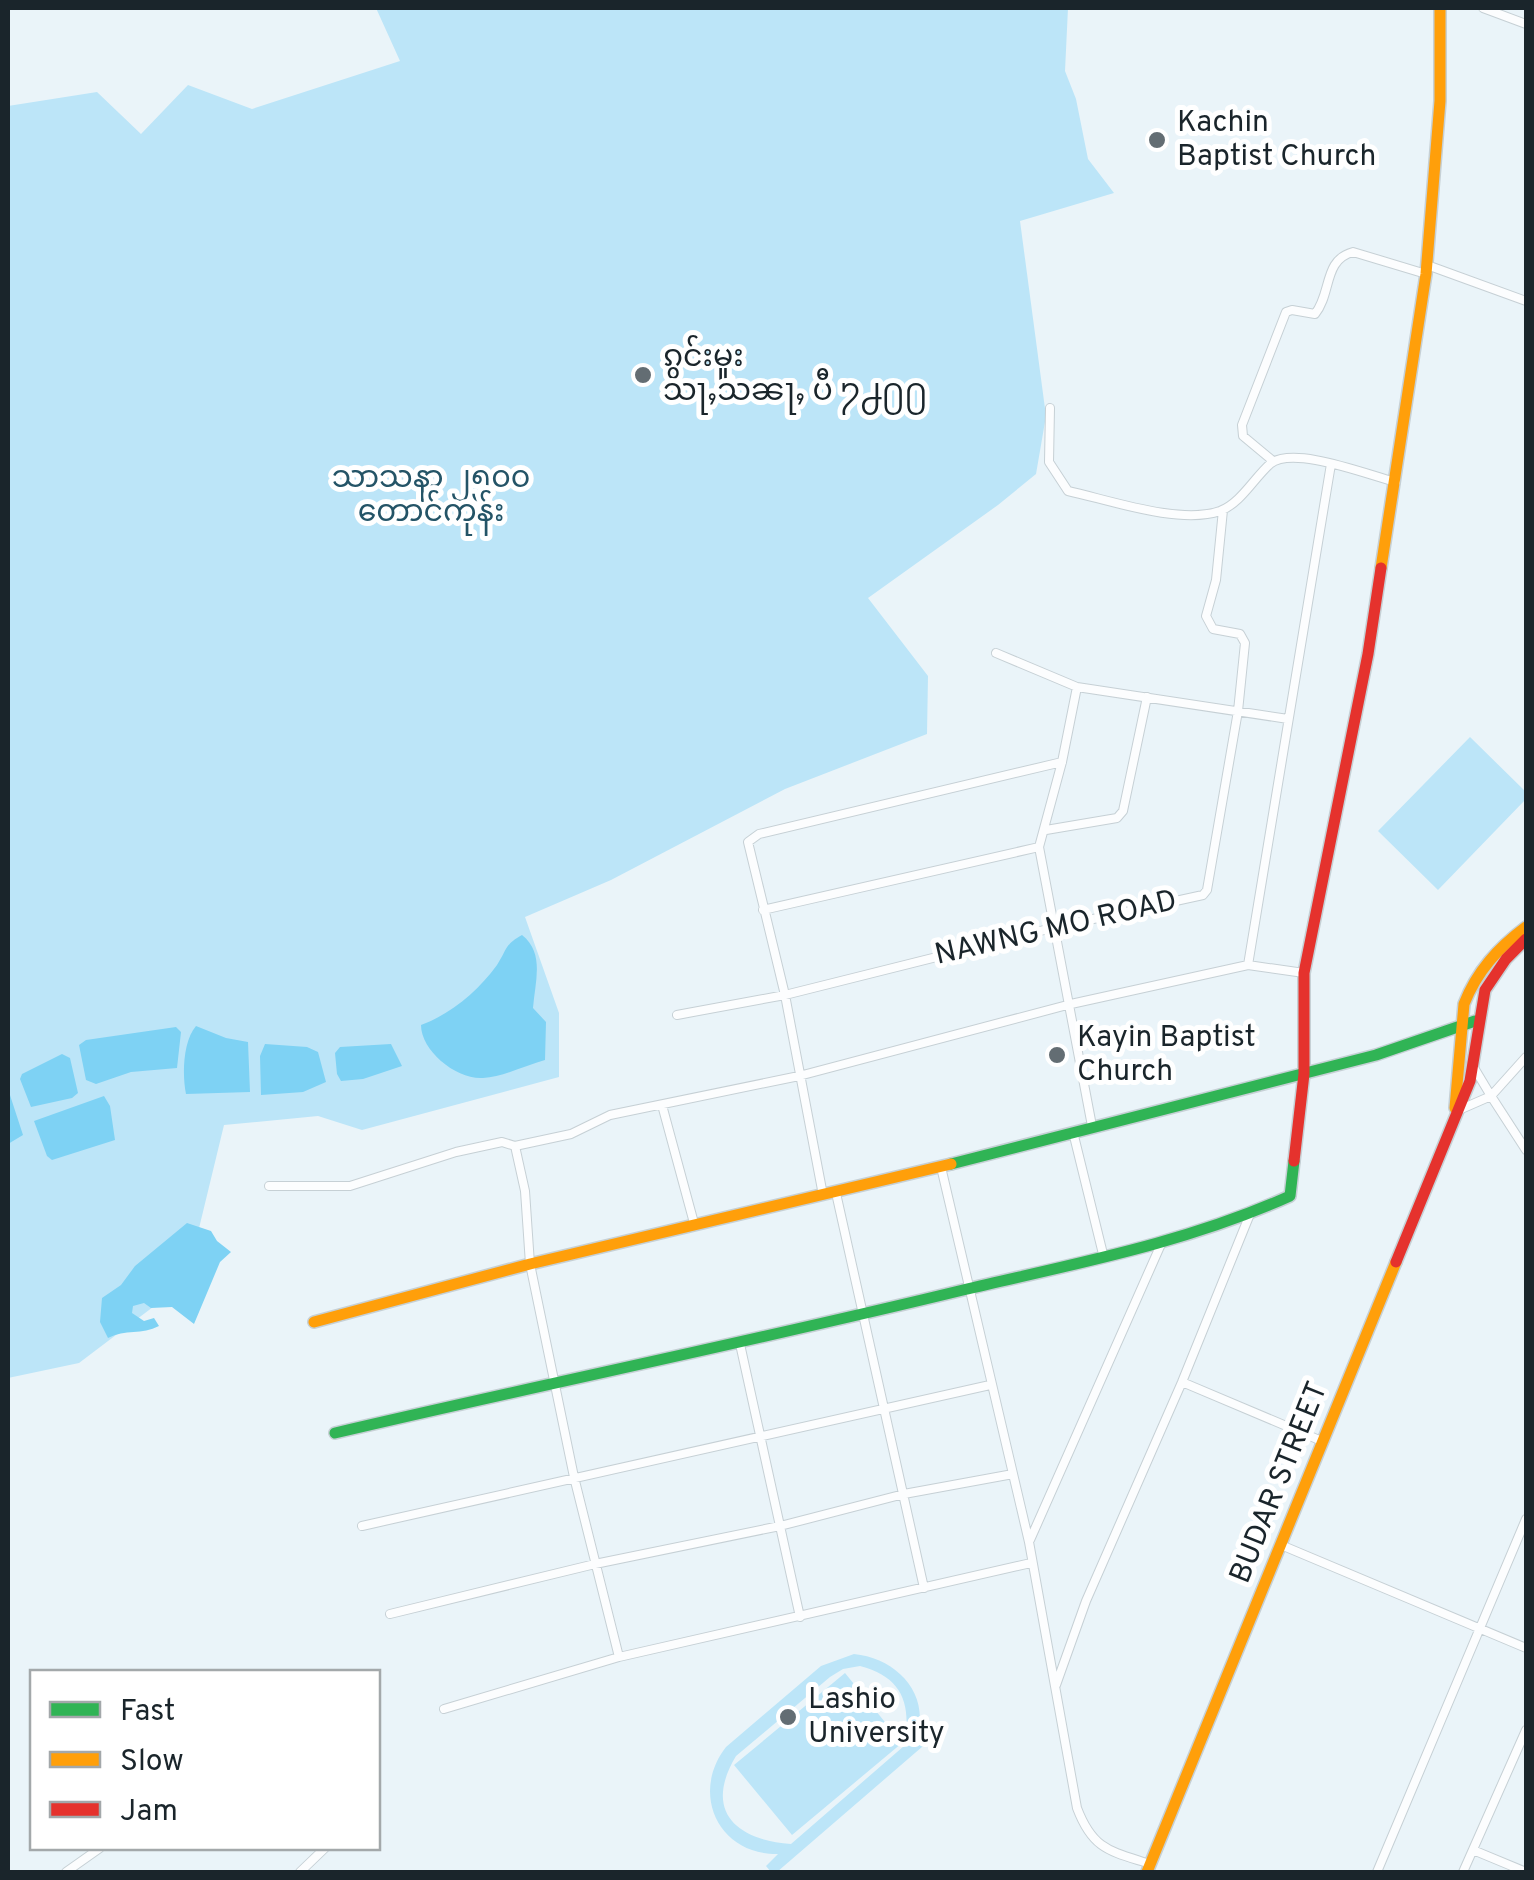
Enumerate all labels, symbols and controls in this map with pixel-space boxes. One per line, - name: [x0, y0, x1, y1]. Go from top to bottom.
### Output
- place label: Kachin Baptist Church: [1177, 105, 1377, 176]
- marker: Kachin Baptist Church: [1146, 129, 1168, 151]
- place label: ၵွင်းမူး သႃႇသၼႃႇ ပီ ႒႕႐႐: [663, 334, 927, 415]
- marker: ၵွင်းမူး သႃႇသၼႃႇ ပီ ႒႕႐႐: [632, 364, 654, 386]
- park label: သာသနာ ၂၅၀၀ တောင်ကုန်း: [332, 461, 530, 536]
- street label: NAWNG MO ROAD: [931, 883, 1181, 975]
- place label: Kayin Baptist Church: [1077, 1020, 1256, 1091]
- marker: Kayin Baptist Church: [1046, 1044, 1068, 1066]
- street label: BUDAR STREET: [1223, 1377, 1337, 1589]
- legend: [30, 1670, 380, 1850]
- place label: Lashio University: [808, 1682, 945, 1753]
- text: Fast: [120, 1694, 175, 1731]
- marker: Lashio University: [777, 1706, 799, 1728]
- text: Slow: [120, 1744, 184, 1781]
- text: Jam: [120, 1794, 178, 1831]

